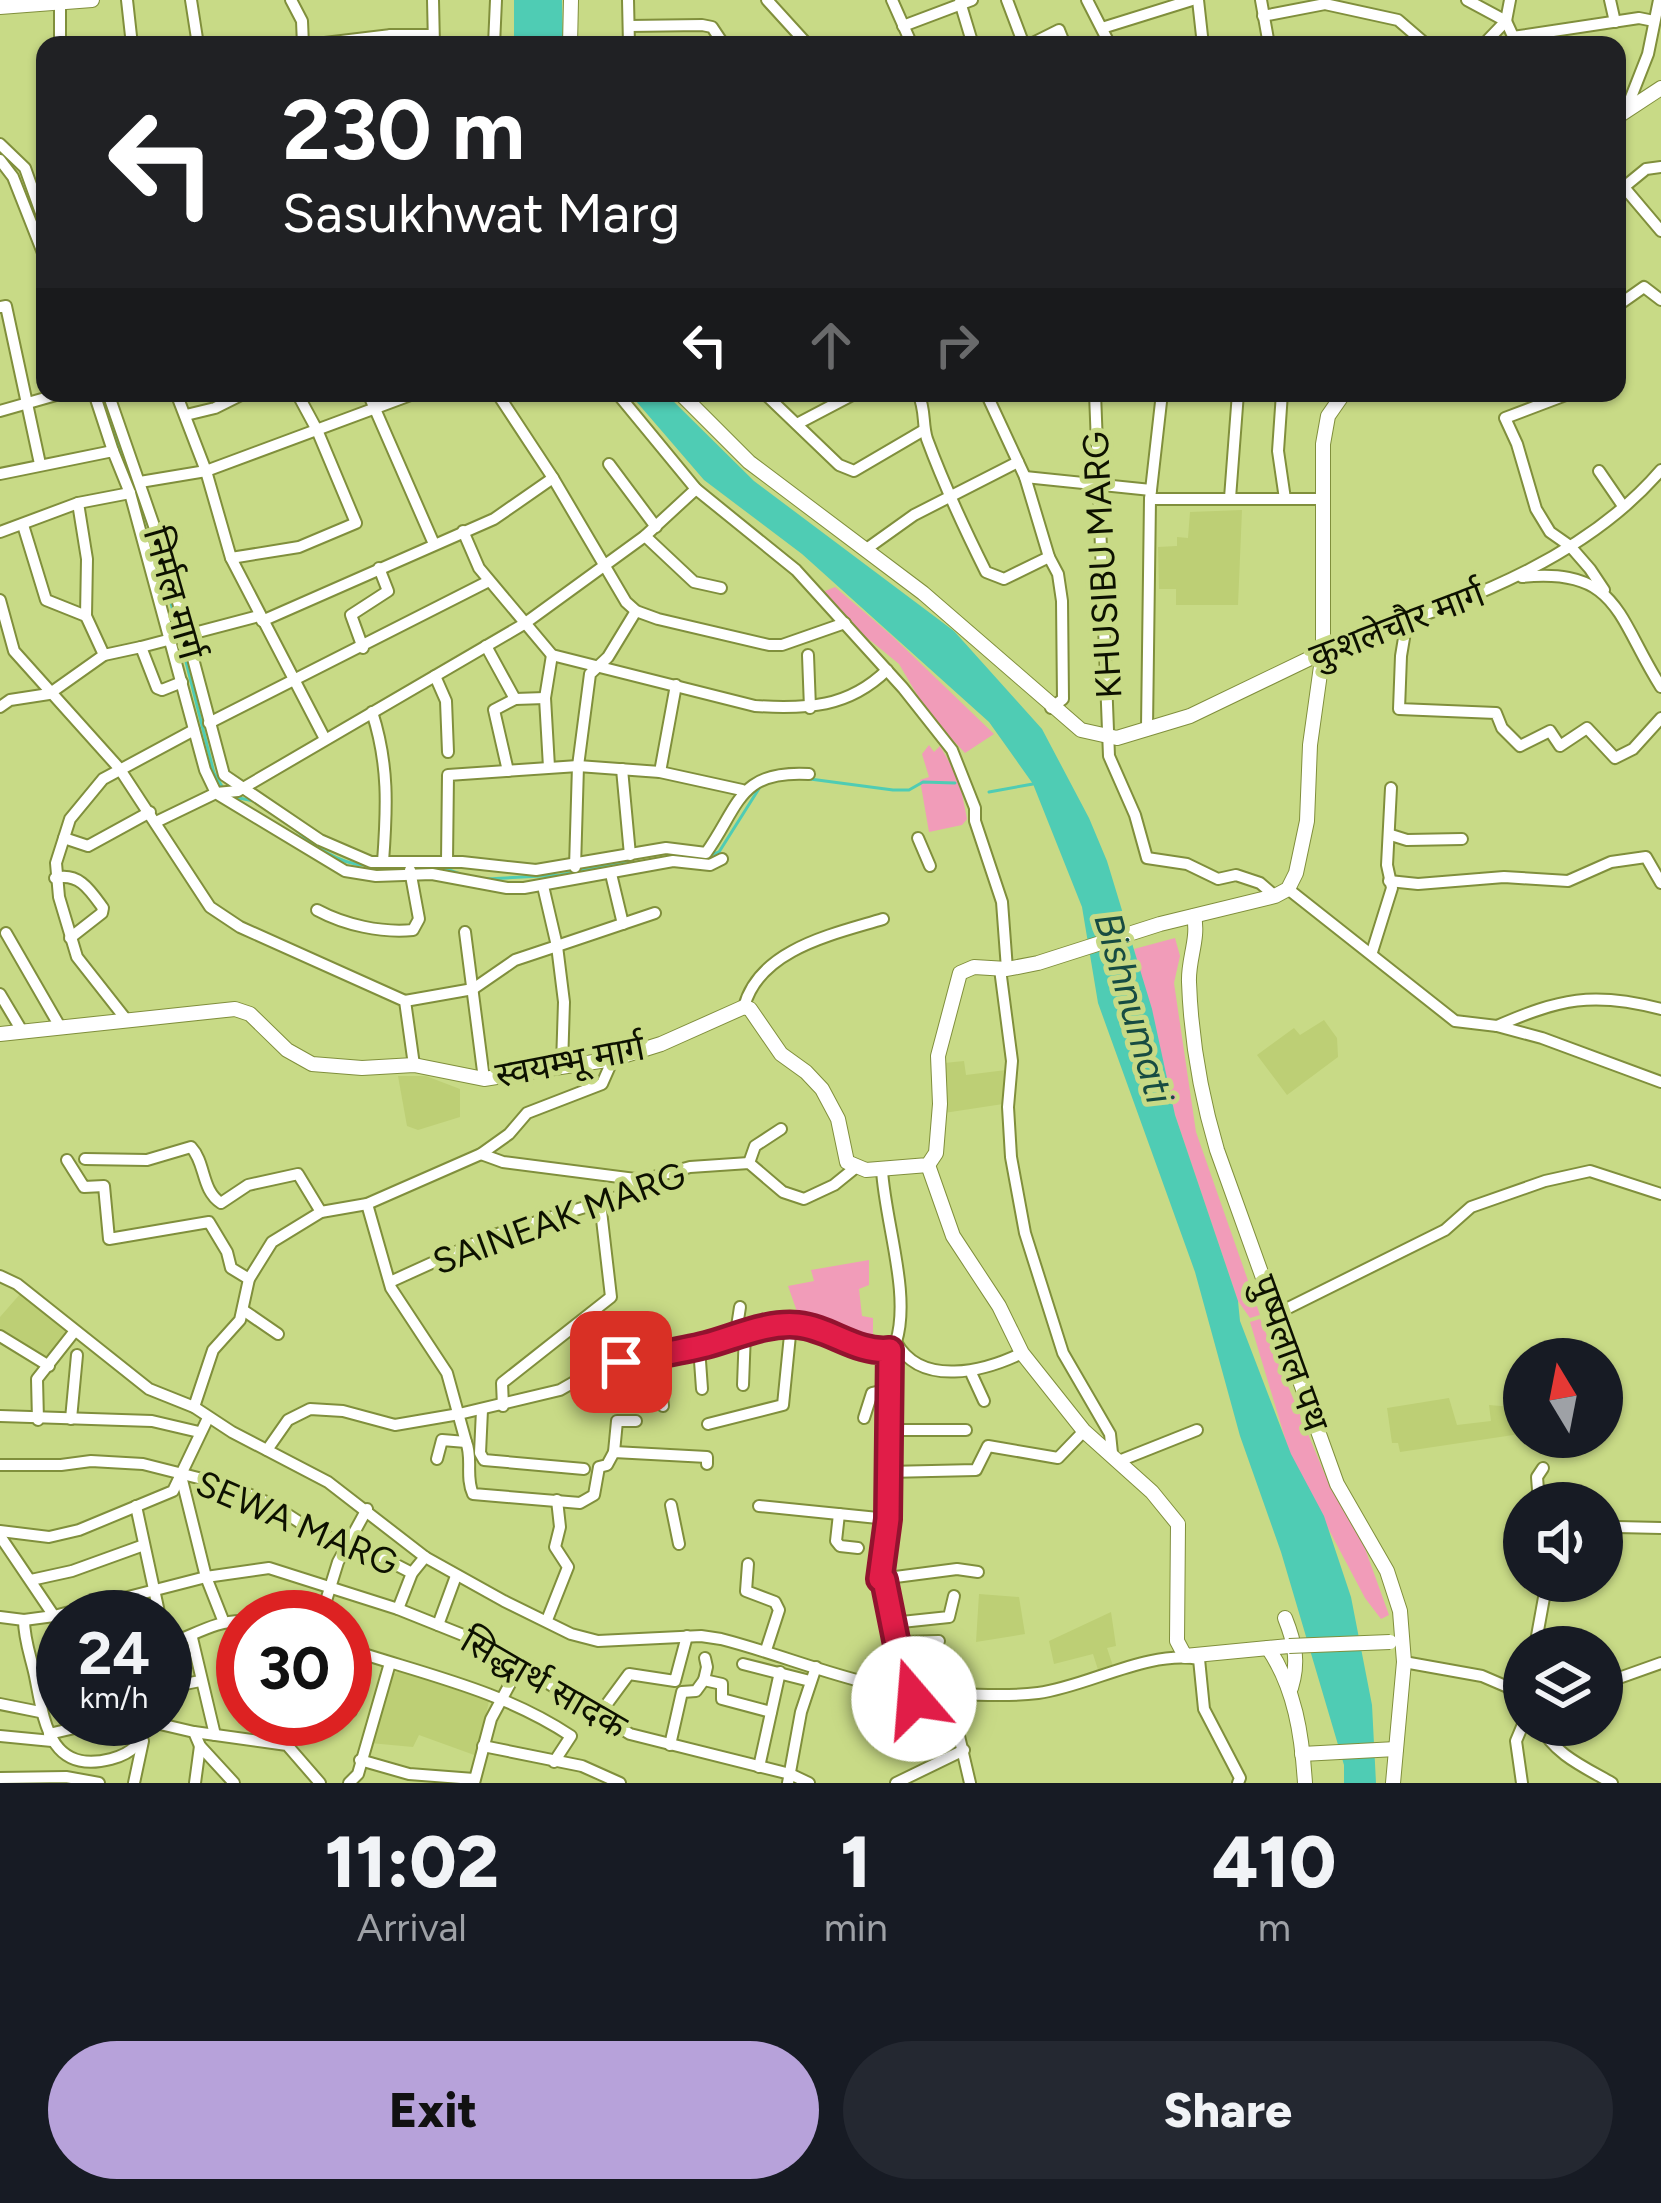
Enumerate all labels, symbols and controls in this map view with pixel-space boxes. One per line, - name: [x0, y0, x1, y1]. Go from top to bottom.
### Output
- text: 230 m: [282, 79, 525, 180]
- icon: left: [84, 84, 240, 240]
- text: Sasukhwat Marg: [282, 181, 680, 246]
- icon: left: [672, 312, 738, 378]
- icon: ahead: [798, 312, 864, 378]
- icon: right: [924, 312, 990, 378]
- street label: KHUSIBU MARG: [1074, 430, 1130, 700]
- street label: निर्मल मार्ग: [135, 522, 214, 665]
- street label: कुशलेचौर मार्ग: [1304, 572, 1492, 679]
- water label: Bishnumati: [1084, 907, 1184, 1110]
- street label: स्वयम्भू मार्ग: [492, 1025, 649, 1097]
- street label: SAINEAK MARG: [427, 1152, 691, 1284]
- street label: पुष्पलाल पथ: [1241, 1269, 1338, 1438]
- pin: [570, 1311, 672, 1413]
- icon: arrive: [588, 1329, 654, 1395]
- north arrow: [1503, 1338, 1623, 1458]
- map controls: [1503, 1338, 1623, 1746]
- street label: SEWA MARG: [190, 1461, 404, 1585]
- button: sound: [1503, 1482, 1623, 1602]
- speed limit sign: 30: [216, 1590, 372, 1746]
- text: 24: [78, 1617, 150, 1689]
- street label: सिद्धार्थ सादक: [454, 1618, 636, 1748]
- button: layers: [1503, 1626, 1623, 1746]
- position arrow: [851, 1636, 977, 1762]
- text: km/h: [80, 1679, 148, 1716]
- text: 11:02: [325, 1819, 499, 1905]
- text: 1: [840, 1819, 871, 1905]
- text: 410: [1212, 1819, 1336, 1905]
- text: Arrival: [357, 1904, 467, 1951]
- text: min: [824, 1904, 888, 1951]
- text: m: [1258, 1904, 1291, 1951]
- button: Exit: [48, 2041, 819, 2179]
- button: Share: [843, 2041, 1613, 2179]

